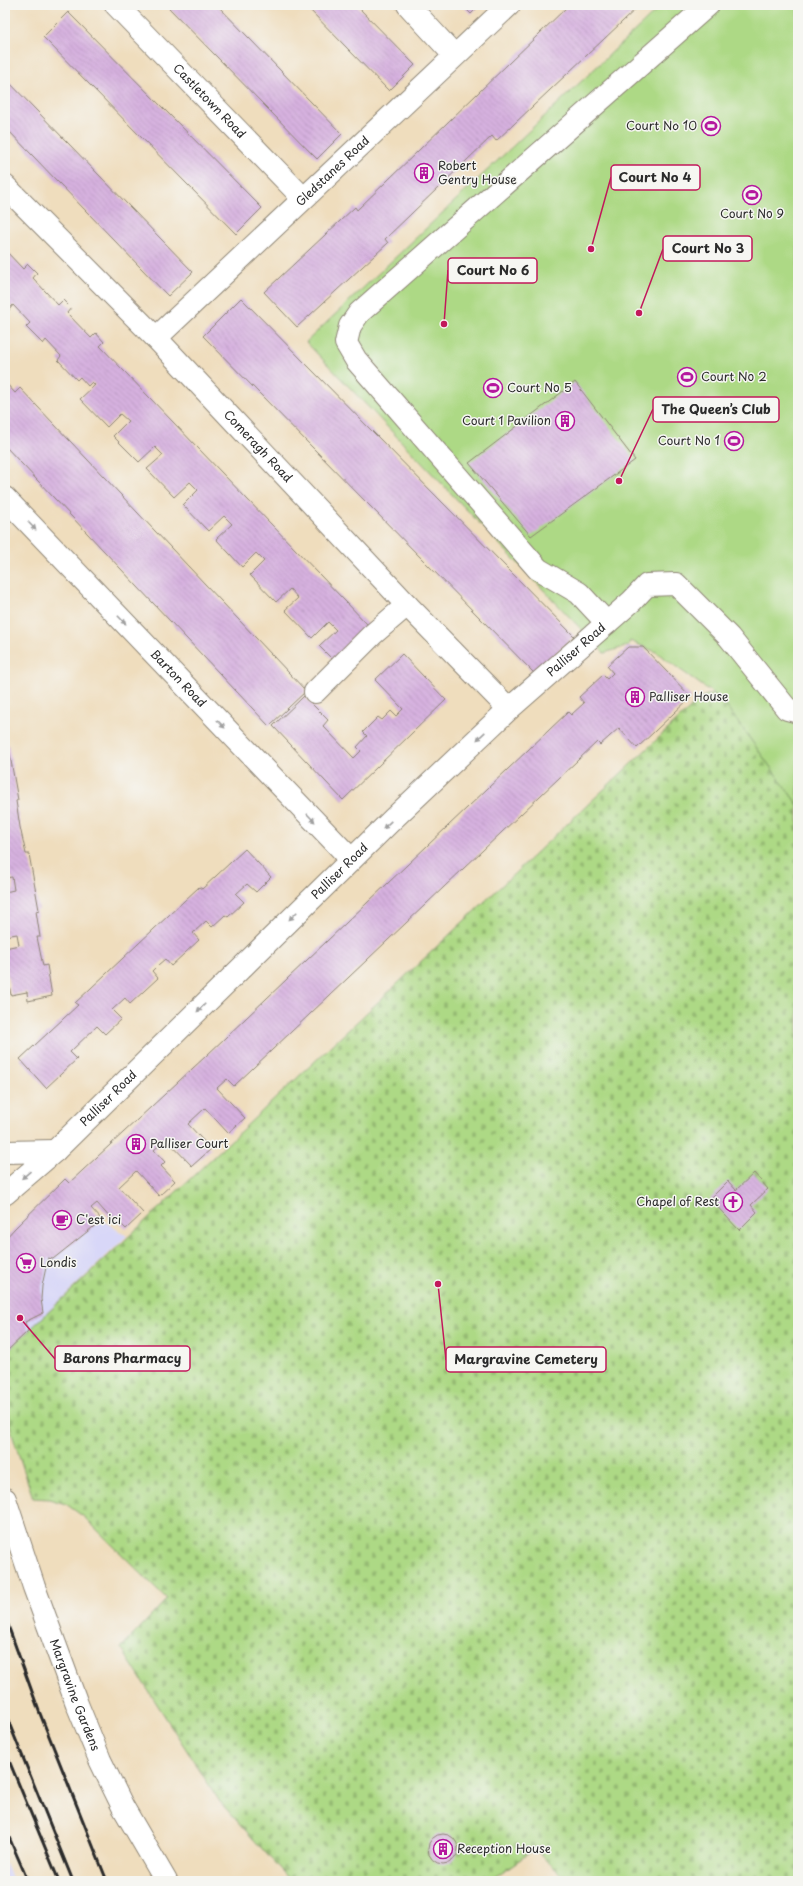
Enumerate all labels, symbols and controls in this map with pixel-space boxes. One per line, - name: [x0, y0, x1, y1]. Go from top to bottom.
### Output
- street label: Castletown Road: [169, 59, 251, 142]
- sports icon: Court No 10: [700, 115, 722, 137]
- place label: Court No 10: [626, 116, 697, 134]
- street label: Gledstanes Road: [291, 131, 373, 210]
- place label: Robert Gentry House: [438, 156, 517, 188]
- building icon: Robert Gentry House: [413, 162, 435, 184]
- callout: Court No 4: [611, 165, 700, 190]
- text: Court No 4: [619, 167, 692, 186]
- sports icon: Court No 9: [741, 184, 763, 206]
- place label: Court No 9: [720, 204, 784, 222]
- callout: Court No 3: [663, 236, 752, 261]
- text: Court No 3: [672, 238, 745, 257]
- callout: Court No 6: [448, 258, 537, 283]
- text: Court No 6: [457, 260, 529, 279]
- sports icon: Court No 2: [676, 366, 698, 388]
- place label: Court No 2: [701, 367, 767, 385]
- sports icon: Court No 5: [482, 377, 504, 399]
- place label: Court No 5: [507, 378, 572, 396]
- callout: The Queen’s Club: [653, 397, 779, 422]
- text: The Queen’s Club: [661, 399, 771, 418]
- street label: Comeragh Road: [220, 406, 297, 486]
- building icon: Court 1 Pavilion: [554, 410, 576, 432]
- place label: Court 1 Pavilion: [462, 411, 551, 429]
- sports icon: Court No 1: [723, 430, 745, 452]
- place label: Court No 1: [658, 431, 720, 449]
- one-way arrow: [27, 521, 37, 531]
- one-way arrow: [117, 615, 127, 625]
- street label: Palliser Road: [542, 618, 609, 680]
- street label: Barton Road: [147, 645, 211, 711]
- building icon: Palliser House: [624, 686, 646, 708]
- place label: Palliser House: [649, 687, 729, 705]
- one-way arrow: [217, 719, 226, 729]
- one-way arrow: [476, 731, 486, 740]
- one-way arrow: [307, 813, 316, 823]
- one-way arrow: [382, 820, 392, 830]
- street label: Palliser Road: [306, 838, 372, 903]
- one-way arrow: [288, 911, 298, 921]
- one-way arrow: [196, 1003, 206, 1012]
- street label: Palliser Road: [75, 1065, 140, 1130]
- building icon: Palliser Court: [125, 1133, 147, 1155]
- place label: Palliser Court: [150, 1134, 229, 1152]
- one-way arrow: [21, 1171, 32, 1180]
- church icon: Chapel of Rest: [722, 1191, 744, 1213]
- place label: Chapel of Rest: [636, 1192, 719, 1210]
- cafe icon: C'est ici: [51, 1209, 73, 1231]
- place label: C'est ici: [76, 1210, 121, 1228]
- supermarket icon: Londis: [15, 1252, 37, 1274]
- place label: Londis: [40, 1253, 77, 1271]
- callout: Barons Pharmacy: [55, 1346, 190, 1371]
- callout: Margravine Cemetery: [446, 1347, 606, 1372]
- text: Barons Pharmacy: [63, 1348, 181, 1367]
- text: Margravine Cemetery: [454, 1349, 598, 1368]
- street label: Margravine Gardens: [46, 1636, 105, 1754]
- building icon: Reception House: [432, 1838, 454, 1860]
- place label: Reception House: [457, 1839, 551, 1857]

